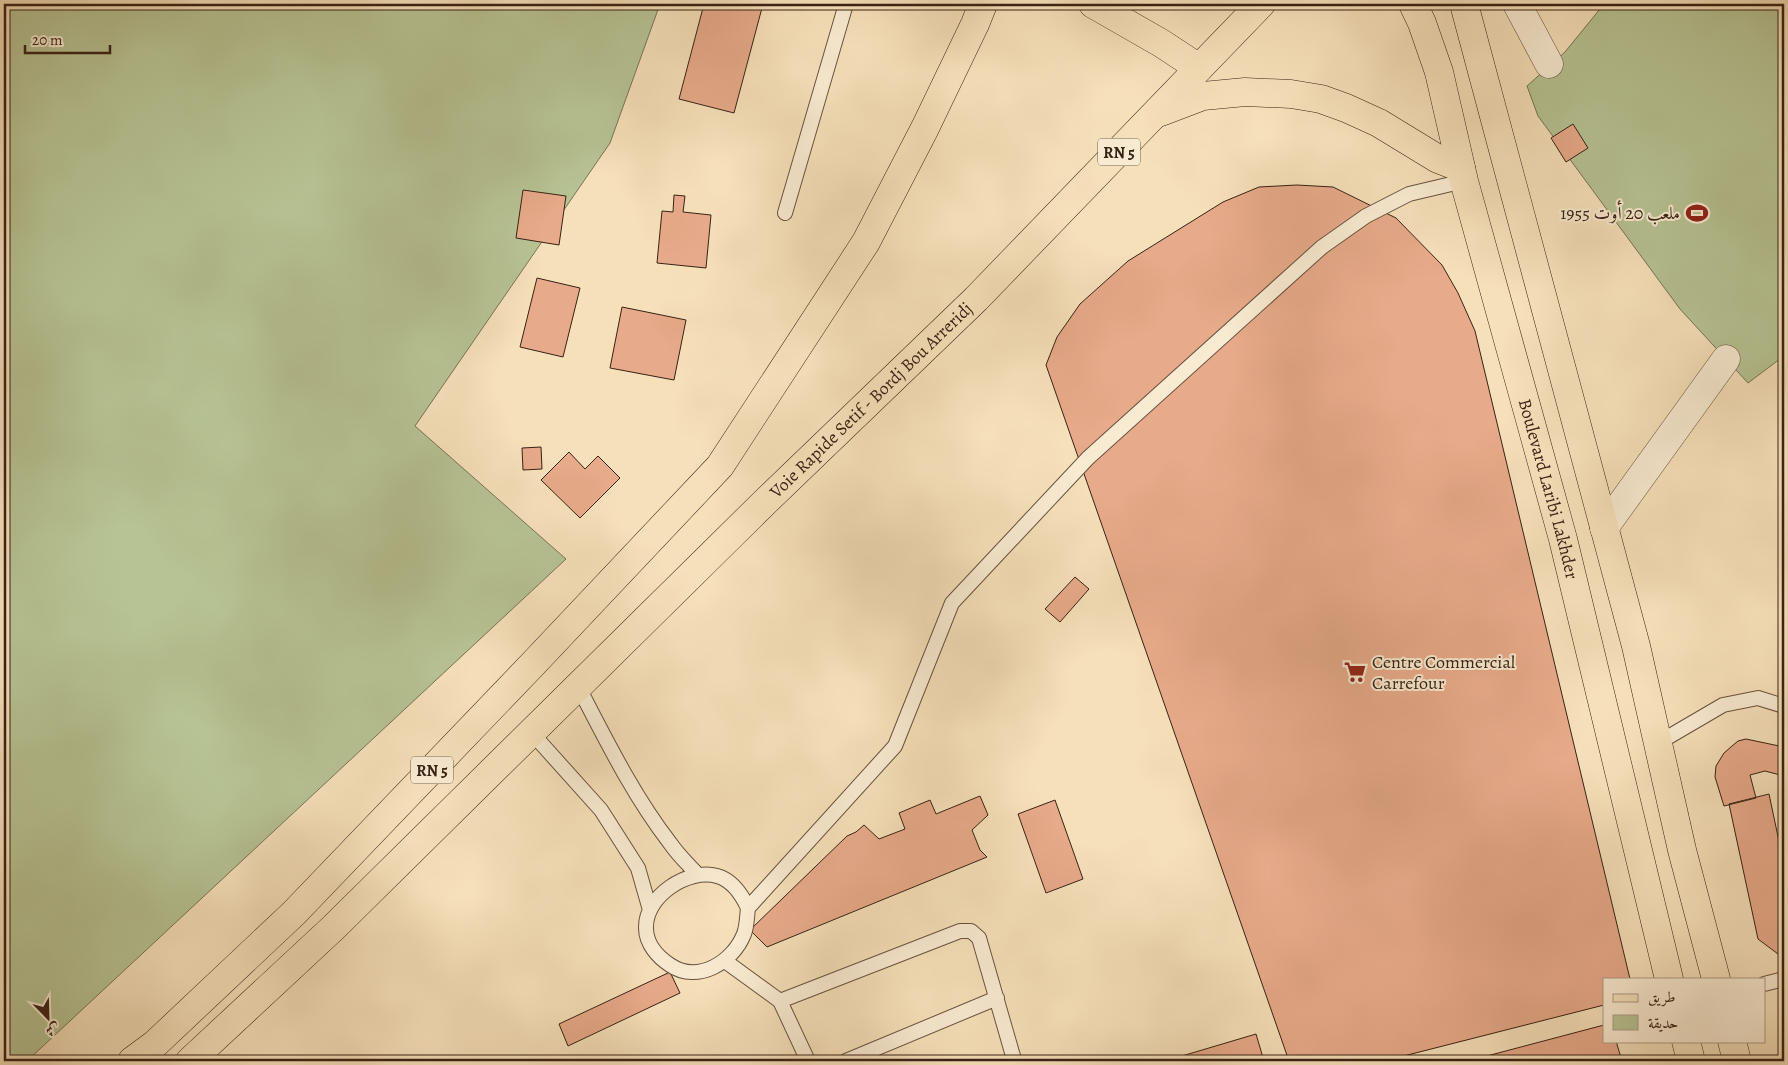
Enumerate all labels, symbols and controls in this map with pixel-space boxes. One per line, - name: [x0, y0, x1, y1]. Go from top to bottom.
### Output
- scale bar: [25, 22, 110, 54]
- text: 20 m: [32, 30, 63, 50]
- road number: RN 5: [1098, 138, 1140, 166]
- place label: ملعب 20 أوت 1955: [1560, 200, 1680, 225]
- sports icon: ملعب 20 أوت 1955: [1684, 200, 1710, 226]
- street label: Voie Rapide Setif - Bordj Bou Arreridj: [764, 297, 978, 504]
- street label: Boulevard Laribi Lakhder: [1513, 396, 1584, 582]
- place label: Centre Commercial Carrefour: [1372, 650, 1516, 695]
- supermarket icon: Centre Commercial Carrefour: [1342, 659, 1368, 685]
- road number: RN 5: [411, 756, 453, 784]
- legend: [1603, 978, 1766, 1042]
- text: طريق: [1648, 987, 1675, 1007]
- north arrow: [22, 992, 72, 1042]
- text: حديقة: [1648, 1013, 1678, 1033]
- text: ش: [43, 1018, 63, 1041]

